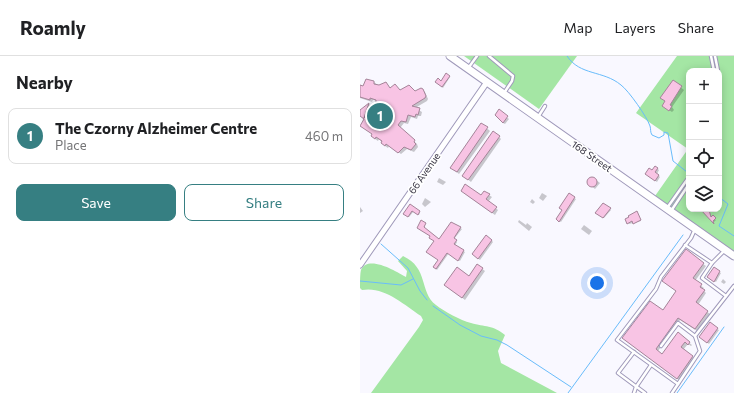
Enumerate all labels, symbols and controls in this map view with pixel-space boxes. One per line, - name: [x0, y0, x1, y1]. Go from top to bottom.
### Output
- text: Roamly: [20, 16, 86, 39]
- text: Map: [564, 19, 592, 36]
- text: Layers: [614, 19, 656, 36]
- text: Share: [678, 19, 714, 36]
- map controls: [686, 68, 722, 212]
- button: +: [686, 68, 722, 104]
- text: Nearby: [16, 72, 73, 93]
- pin: 1: [367, 101, 393, 131]
- button: −: [686, 104, 722, 140]
- text: The Czorny Alzheimer Centre: [55, 119, 257, 137]
- text: 1: [27, 128, 33, 144]
- text: 460 m: [305, 128, 343, 144]
- text: Place: [55, 137, 87, 153]
- street label: 168 Street: [569, 138, 615, 174]
- button: locate: [686, 140, 722, 176]
- street label: 66 Avenue: [405, 150, 443, 196]
- button: layers: [686, 176, 722, 212]
- button: Save: [16, 184, 176, 221]
- button: Share: [184, 184, 344, 221]
- your location: [587, 273, 607, 293]

